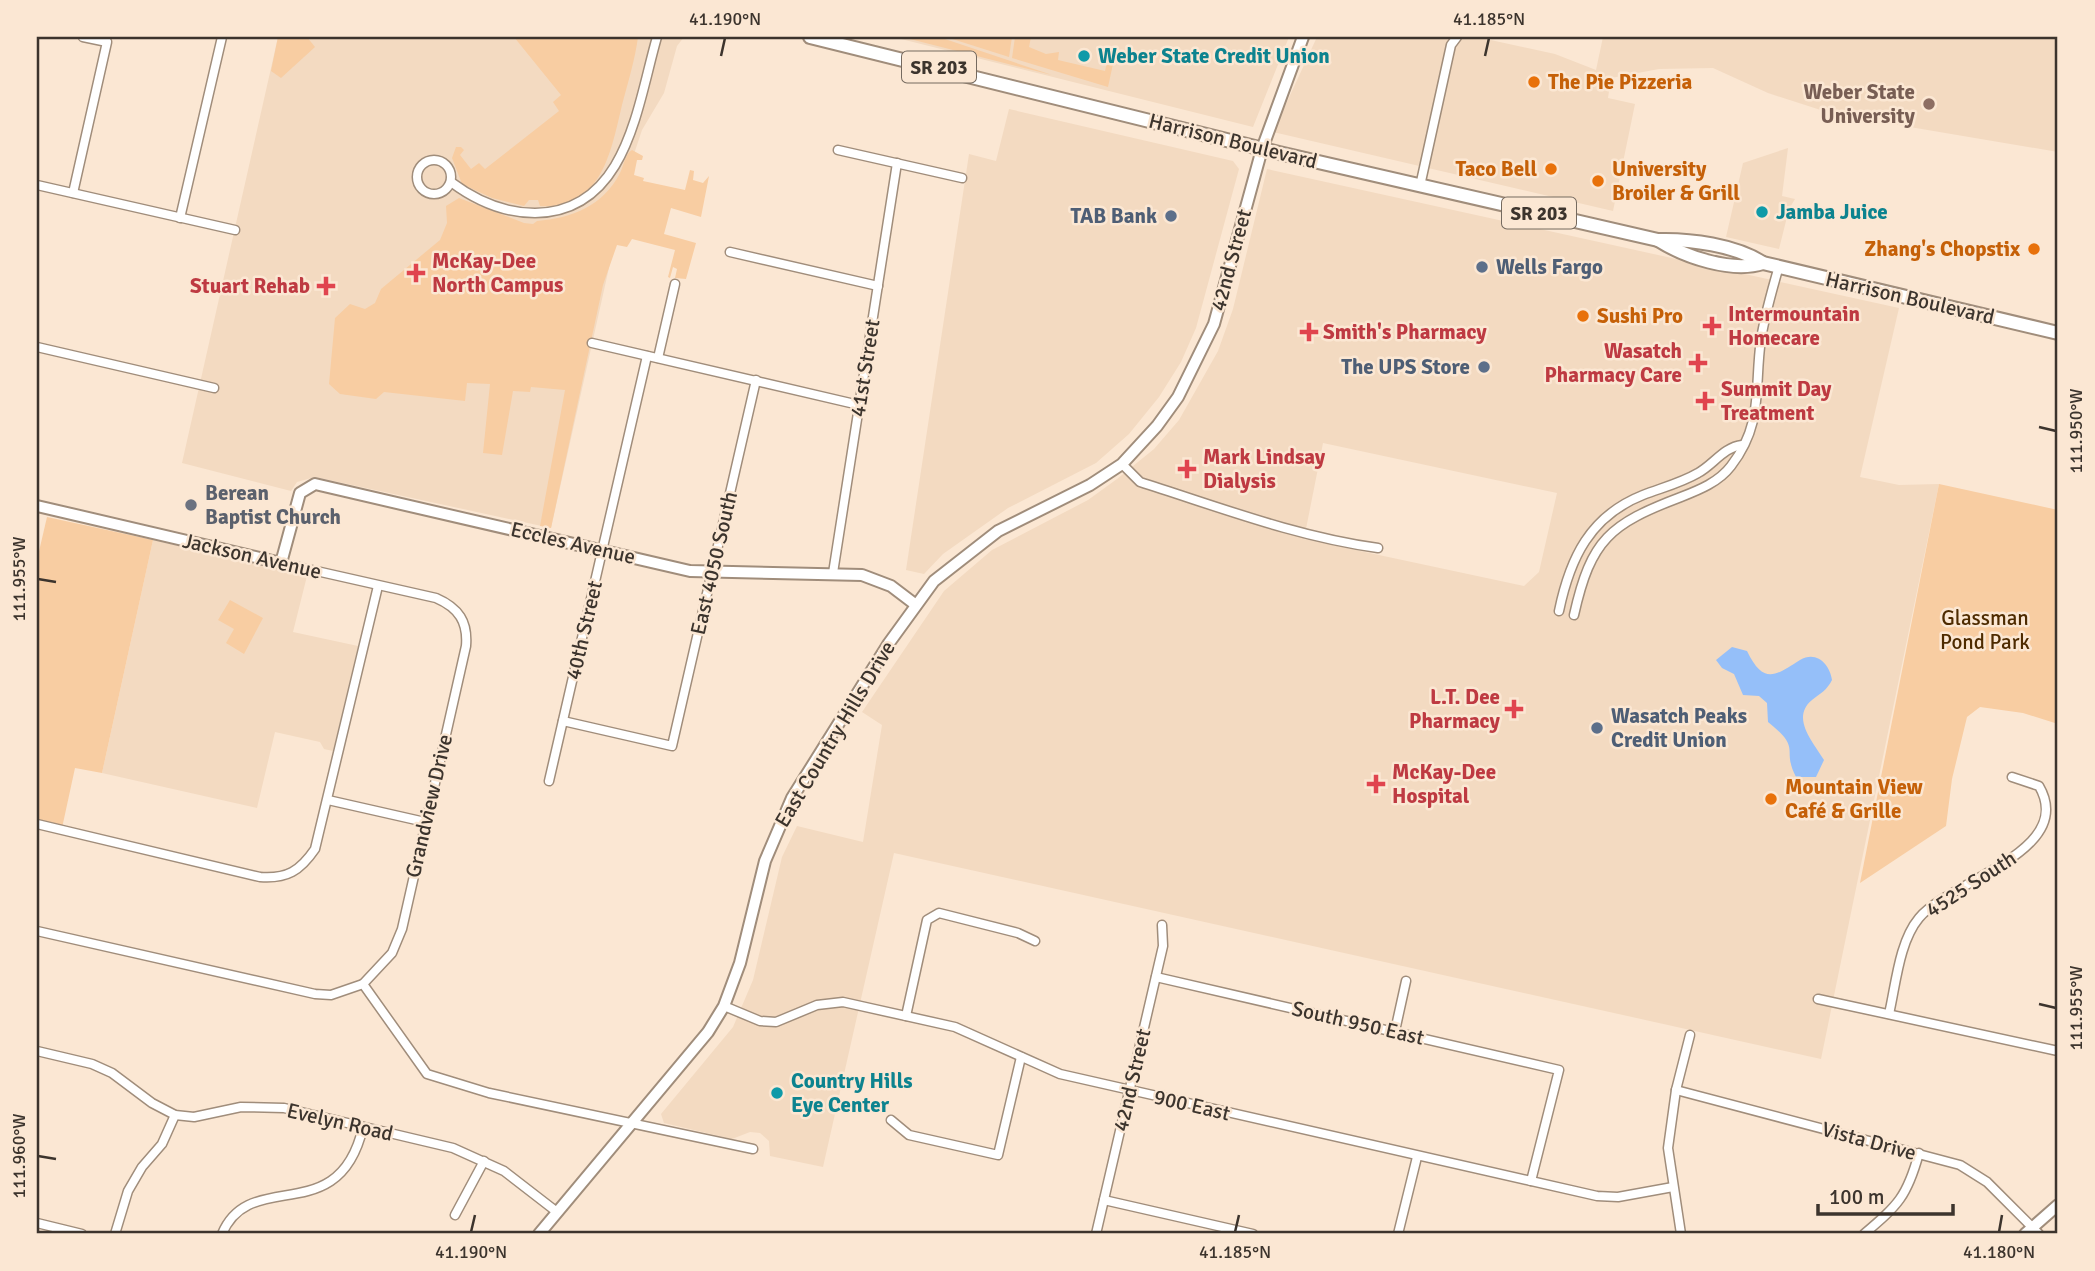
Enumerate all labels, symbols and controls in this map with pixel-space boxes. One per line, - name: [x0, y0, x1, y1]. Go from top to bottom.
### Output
- text: 41.190°N: [689, 8, 761, 30]
- text: 41.185°N: [1453, 8, 1525, 30]
- place label: Weber State Credit Union: [1098, 43, 1330, 69]
- marker: Weber State Credit Union: [1076, 48, 1092, 64]
- road number: SR 203: [902, 52, 976, 82]
- place label: The Pie Pizzeria: [1548, 69, 1693, 95]
- marker: The Pie Pizzeria: [1526, 74, 1542, 90]
- place label: Weber State University: [1803, 79, 1916, 129]
- marker: Weber State University: [1921, 96, 1937, 112]
- street label: Harrison Boulevard: [1146, 107, 1320, 175]
- place label: Taco Bell: [1455, 156, 1537, 182]
- place label: University Broiler & Grill: [1612, 156, 1740, 206]
- marker: Taco Bell: [1543, 161, 1559, 177]
- marker: University Broiler & Grill: [1590, 173, 1606, 189]
- road number: SR 203: [1502, 197, 1576, 228]
- place label: Jamba Juice: [1776, 199, 1888, 225]
- place label: TAB Bank: [1071, 203, 1157, 229]
- marker: Jamba Juice: [1754, 204, 1770, 220]
- street label: 42nd Street: [1205, 206, 1257, 314]
- marker: TAB Bank: [1163, 208, 1179, 224]
- place label: Zhang's Chopstix: [1864, 236, 2021, 262]
- marker: Zhang's Chopstix: [2026, 241, 2042, 257]
- place label: McKay-Dee North Campus: [432, 248, 563, 298]
- place label: Wells Fargo: [1496, 254, 1603, 280]
- marker: Wells Fargo: [1474, 259, 1490, 275]
- marker: McKay-Dee North Campus: [406, 263, 426, 283]
- street label: Harrison Boulevard: [1823, 266, 1997, 330]
- place label: Stuart Rehab: [190, 273, 310, 299]
- marker: Stuart Rehab: [316, 276, 336, 296]
- place label: Intermountain Homecare: [1728, 301, 1860, 351]
- place label: Sushi Pro: [1597, 303, 1683, 329]
- marker: Sushi Pro: [1575, 308, 1591, 324]
- marker: Intermountain Homecare: [1702, 316, 1722, 336]
- street label: 41st Street: [844, 317, 886, 419]
- place label: Smith's Pharmacy: [1323, 319, 1487, 345]
- marker: Smith's Pharmacy: [1301, 324, 1317, 340]
- place label: Wasatch Pharmacy Care: [1544, 338, 1682, 388]
- marker: Wasatch Pharmacy Care: [1688, 353, 1708, 373]
- place label: The UPS Store: [1341, 354, 1470, 380]
- marker: The UPS Store: [1476, 359, 1492, 375]
- place label: Summit Day Treatment: [1721, 376, 1832, 426]
- text: 111.950°W: [2065, 388, 2087, 474]
- marker: Summit Day Treatment: [1695, 391, 1715, 411]
- place label: Mark Lindsay Dialysis: [1203, 444, 1326, 494]
- marker: Mark Lindsay Dialysis: [1177, 459, 1197, 479]
- place label: Berean Baptist Church: [205, 480, 341, 530]
- street label: East 4050 South: [685, 489, 743, 637]
- marker: Berean Baptist Church: [183, 497, 199, 513]
- street label: Eccles Avenue: [508, 516, 638, 570]
- street label: Jackson Avenue: [180, 527, 324, 585]
- text: 111.955°W: [8, 536, 30, 622]
- street label: 40th Street: [560, 578, 608, 682]
- park label: Glassman Pond Park: [1940, 605, 2030, 655]
- street label: East Country Hills Drive: [769, 636, 901, 832]
- place label: L.T. Dee Pharmacy: [1409, 684, 1501, 734]
- marker: L.T. Dee Pharmacy: [1506, 701, 1522, 717]
- place label: Wasatch Peaks Credit Union: [1611, 703, 1747, 753]
- marker: Wasatch Peaks Credit Union: [1589, 720, 1605, 736]
- street label: Grandview Drive: [400, 732, 458, 880]
- place label: McKay-Dee Hospital: [1392, 759, 1496, 809]
- marker: McKay-Dee Hospital: [1366, 774, 1386, 794]
- place label: Mountain View Café & Grille: [1785, 774, 1923, 824]
- marker: Mountain View Café & Grille: [1763, 791, 1779, 807]
- street label: 4525 South: [1921, 845, 2021, 923]
- text: 111.955°W: [2065, 965, 2087, 1051]
- street label: South 950 East: [1289, 995, 1427, 1051]
- street label: 42nd Street: [1108, 1026, 1156, 1134]
- place label: Country Hills Eye Center: [791, 1068, 913, 1118]
- street label: 900 East: [1151, 1084, 1233, 1126]
- marker: Country Hills Eye Center: [769, 1085, 785, 1101]
- street label: Evelyn Road: [284, 1097, 396, 1147]
- text: 111.960°W: [8, 1113, 30, 1199]
- street label: Vista Drive: [1819, 1116, 1919, 1166]
- scale bar: [1818, 1173, 1953, 1217]
- text: 100 m: [1829, 1184, 1884, 1210]
- text: 41.190°N: [435, 1241, 507, 1263]
- text: 41.185°N: [1199, 1241, 1271, 1263]
- text: 41.180°N: [1963, 1241, 2035, 1263]

